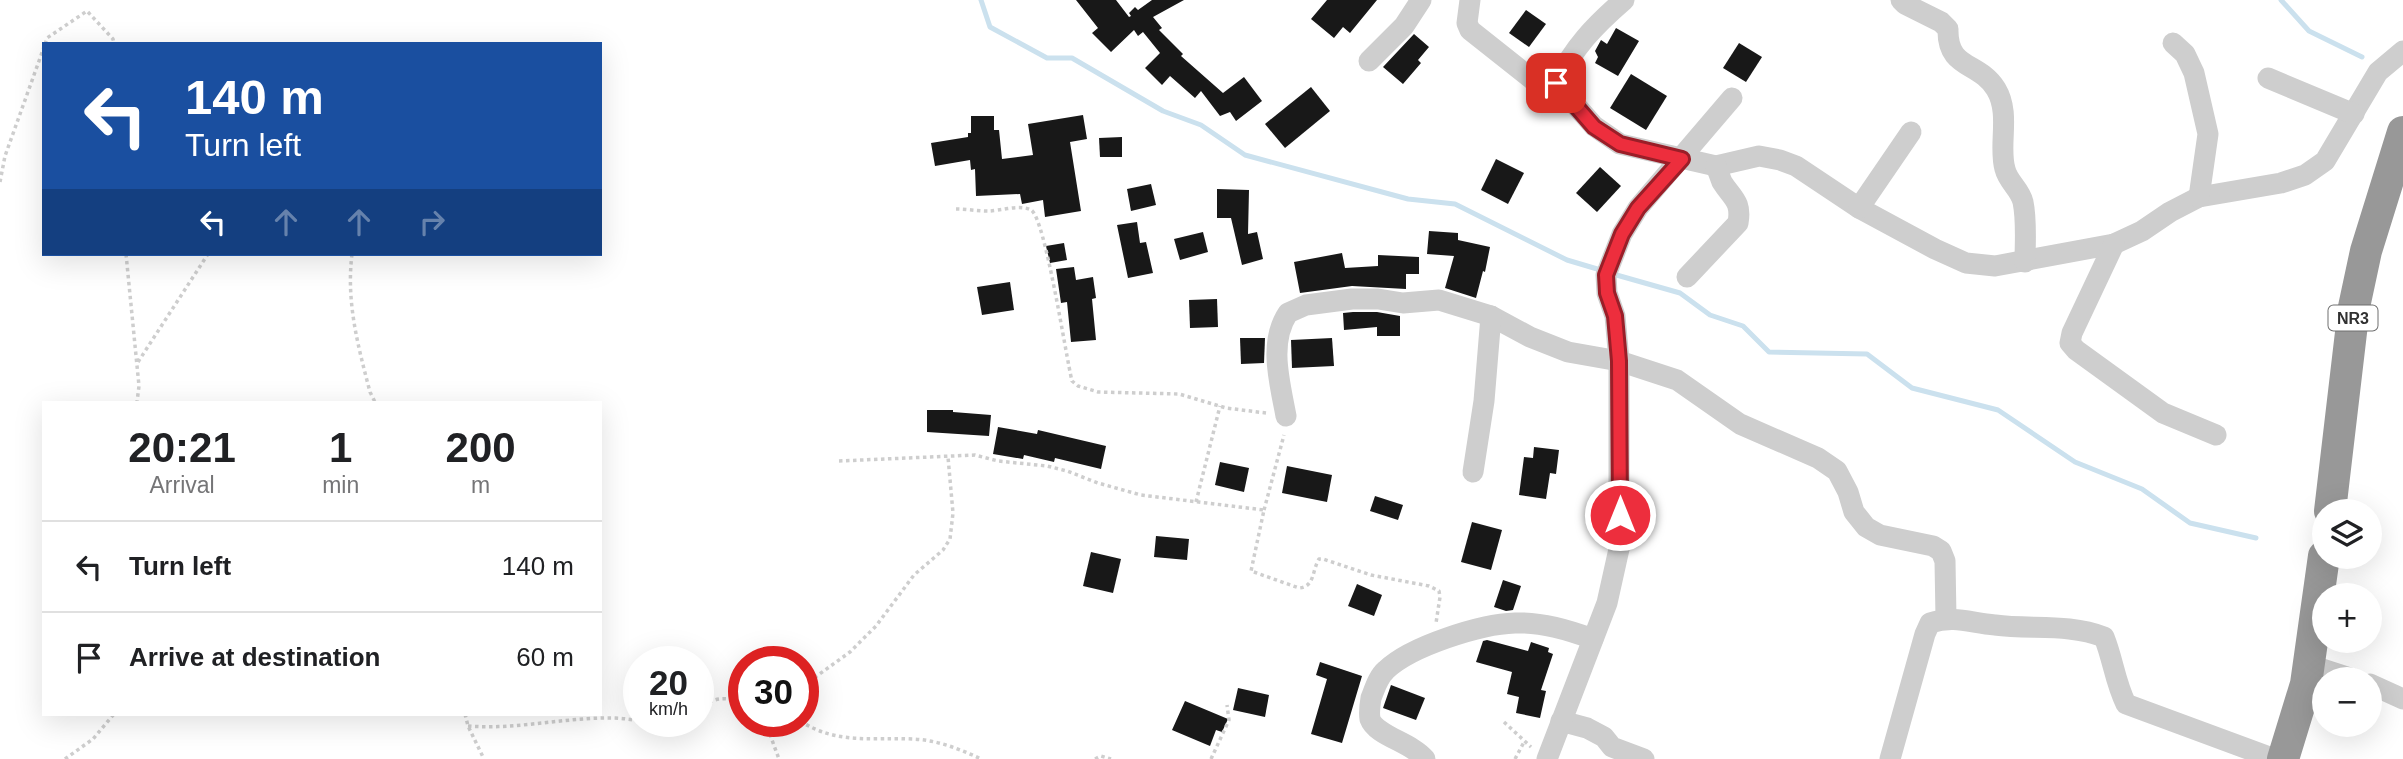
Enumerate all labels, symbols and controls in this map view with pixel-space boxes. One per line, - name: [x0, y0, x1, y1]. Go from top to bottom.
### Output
- pin: [1526, 53, 1586, 113]
- icon: arrive: [1537, 64, 1575, 102]
- icon: left: [70, 70, 161, 161]
- text: 140 m: [185, 70, 324, 124]
- text: Turn left: [185, 127, 301, 163]
- icon: left: [194, 203, 232, 241]
- icon: ahead: [267, 203, 305, 241]
- icon: ahead: [340, 203, 378, 241]
- icon: right: [413, 203, 451, 241]
- road number: NR3: [2328, 306, 2378, 330]
- text: 20:21: [128, 424, 236, 471]
- text: 1: [329, 424, 352, 471]
- text: 200: [446, 424, 516, 471]
- text: Arrival: [149, 472, 215, 498]
- text: min: [322, 472, 359, 498]
- text: m: [471, 472, 490, 498]
- position arrow: [1583, 478, 1657, 552]
- map controls: [2312, 499, 2382, 737]
- button: layers: [2312, 499, 2382, 569]
- icon: left: [70, 548, 108, 586]
- text: Turn left: [129, 551, 231, 581]
- text: 140 m: [502, 551, 574, 581]
- button: +: [2312, 583, 2382, 653]
- icon: arrive: [70, 639, 108, 677]
- text: Arrive at destination: [129, 642, 380, 672]
- text: 60 m: [516, 642, 574, 672]
- speed limit sign: 30: [728, 646, 819, 737]
- text: 20: [649, 663, 688, 702]
- button: −: [2312, 667, 2382, 737]
- text: km/h: [649, 699, 688, 719]

